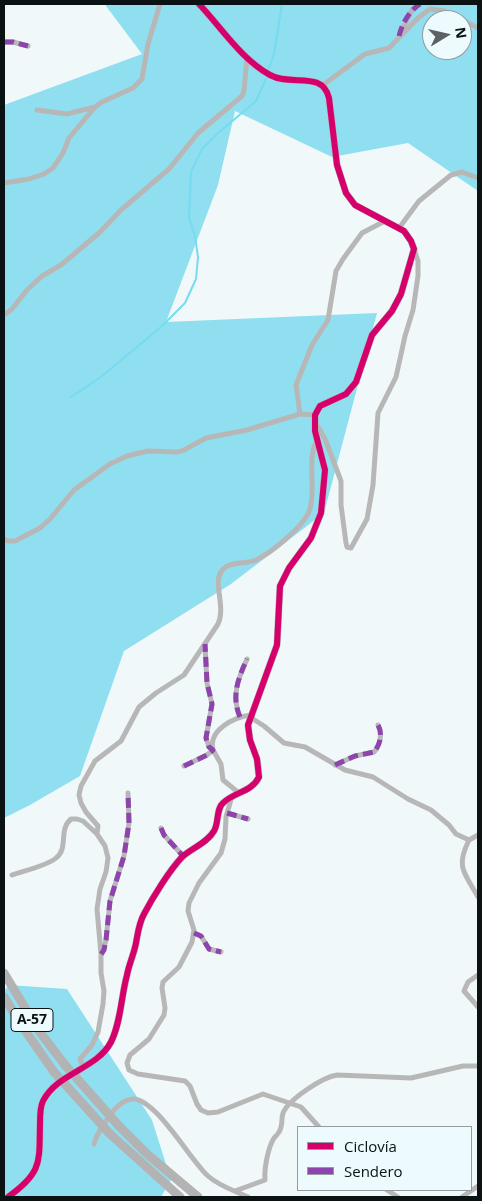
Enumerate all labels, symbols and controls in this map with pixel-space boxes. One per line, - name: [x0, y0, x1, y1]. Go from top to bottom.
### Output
- north arrow: [422, 10, 472, 60]
- text: N: [451, 26, 472, 40]
- road number: A-57: [11, 1008, 53, 1032]
- legend: [297, 1126, 472, 1191]
- text: Ciclovía: [344, 1136, 397, 1156]
- text: Sendero: [344, 1161, 403, 1181]

